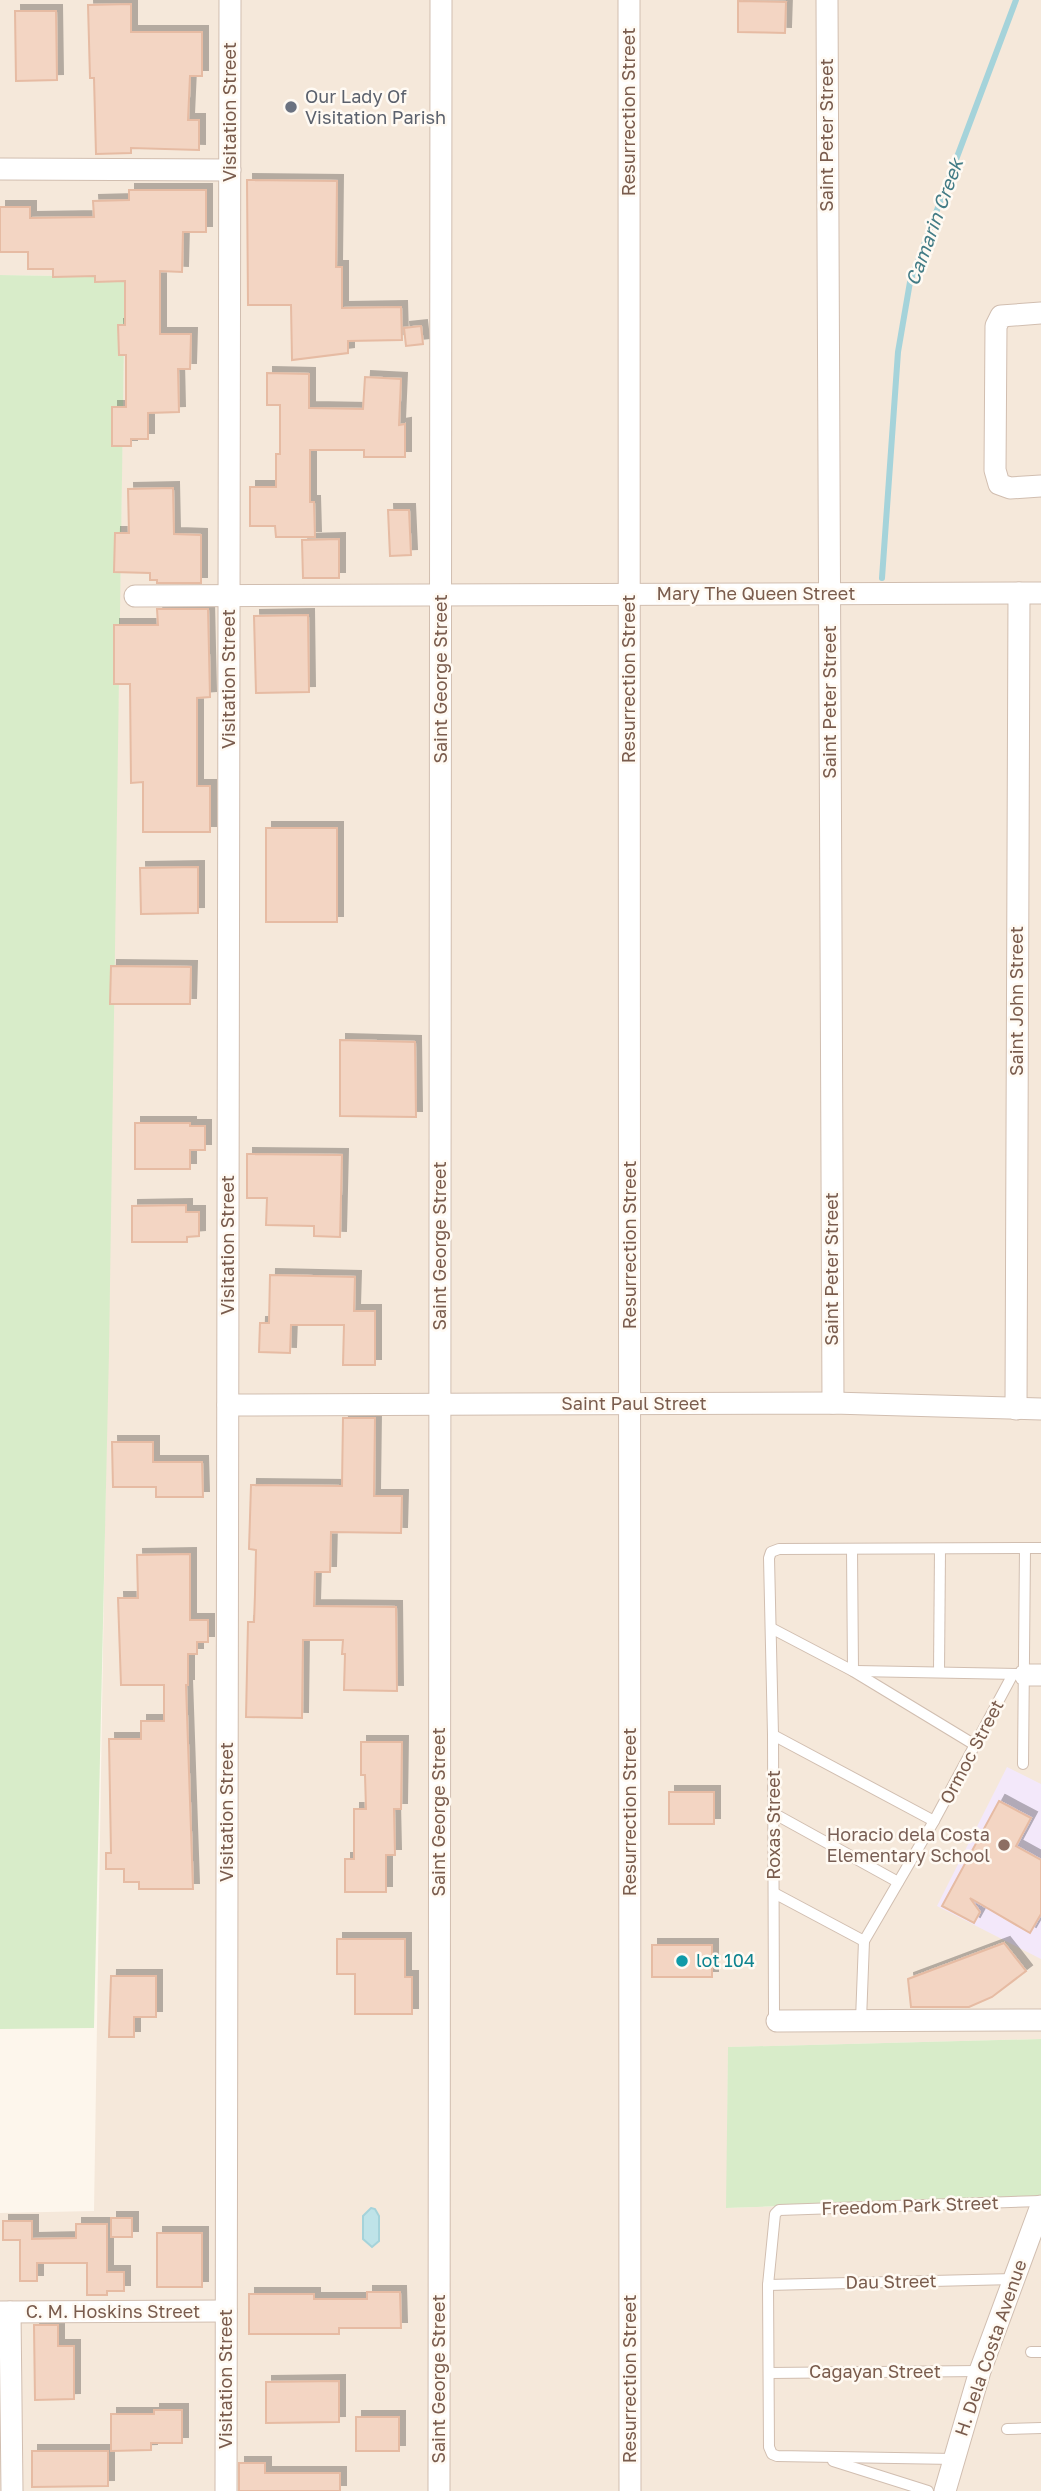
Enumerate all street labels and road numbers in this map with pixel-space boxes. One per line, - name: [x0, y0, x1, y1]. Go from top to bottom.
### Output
- street label: Resurrection Street: [617, 28, 639, 196]
- street label: Visitation Street: [218, 42, 240, 182]
- street label: Saint Peter Street: [815, 58, 837, 212]
- street label: Mary The Queen Street: [657, 582, 855, 604]
- street label: Saint George Street: [429, 594, 451, 764]
- street label: Resurrection Street: [617, 595, 639, 763]
- street label: Visitation Street: [217, 609, 239, 749]
- street label: Saint Peter Street: [818, 625, 840, 779]
- street label: Saint John Street: [1005, 926, 1027, 1076]
- street label: Saint George Street: [428, 1161, 450, 1331]
- street label: Resurrection Street: [618, 1161, 640, 1329]
- street label: Visitation Street: [216, 1175, 238, 1315]
- street label: Saint Peter Street: [820, 1192, 842, 1346]
- street label: Saint Paul Street: [561, 1392, 707, 1414]
- street label: Ormoc Street: [934, 1696, 1008, 1807]
- street label: Saint George Street: [427, 1727, 449, 1897]
- street label: Resurrection Street: [618, 1728, 640, 1896]
- street label: Visitation Street: [215, 1742, 237, 1882]
- street label: Roxas Street: [762, 1770, 784, 1880]
- street label: Freedom Park Street: [821, 2191, 999, 2219]
- street label: H. Dela Costa Avenue: [950, 2257, 1031, 2439]
- street label: Dau Street: [845, 2269, 937, 2293]
- street label: Saint George Street: [427, 2294, 449, 2464]
- street label: Resurrection Street: [618, 2295, 640, 2463]
- street label: C. M. Hoskins Street: [26, 2300, 200, 2322]
- street label: Visitation Street: [214, 2309, 236, 2449]
- street label: Cagayan Street: [809, 2360, 941, 2382]

